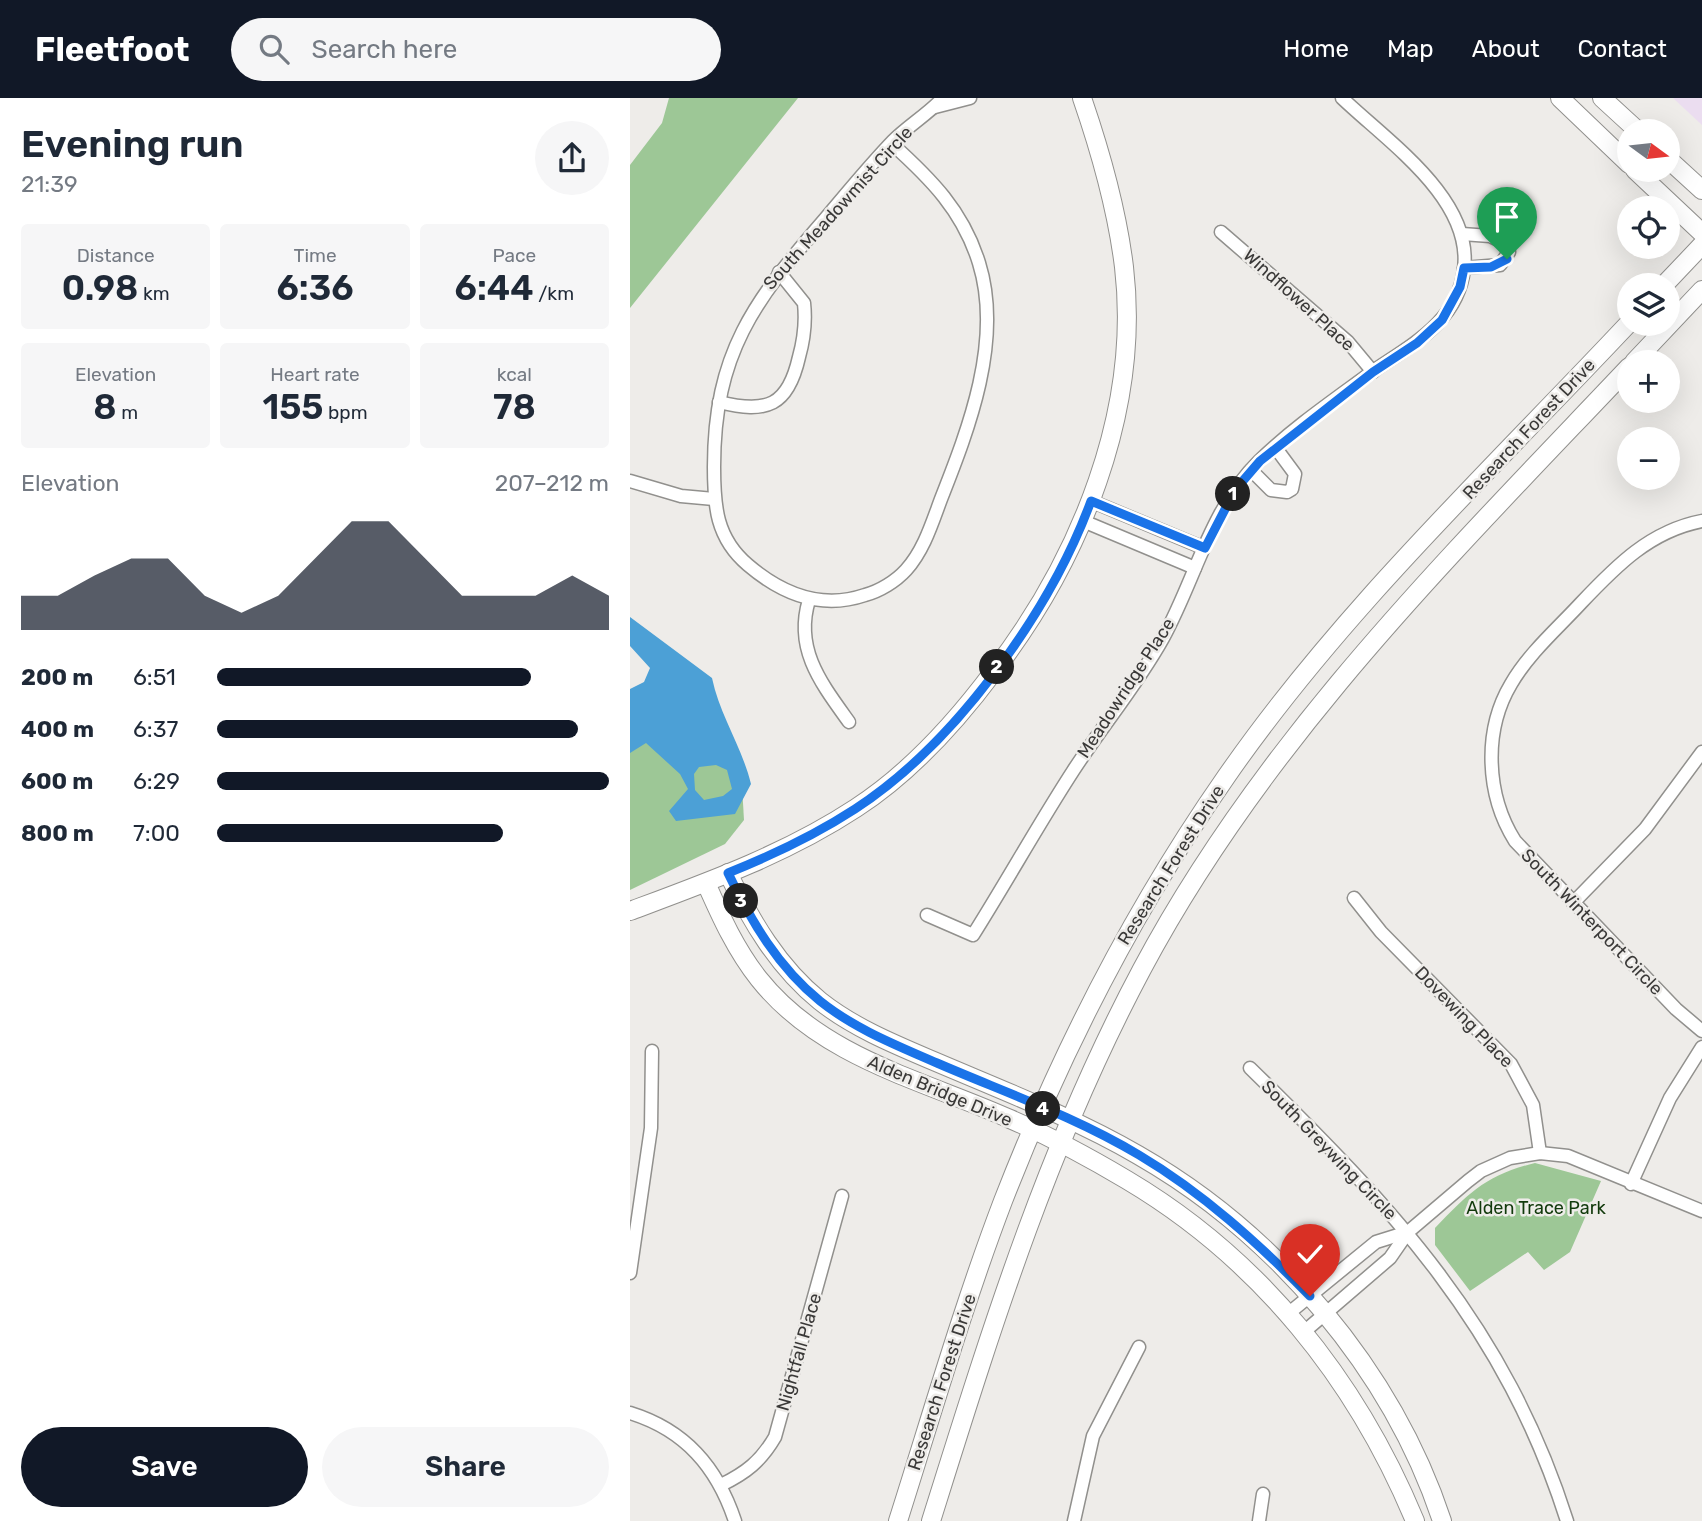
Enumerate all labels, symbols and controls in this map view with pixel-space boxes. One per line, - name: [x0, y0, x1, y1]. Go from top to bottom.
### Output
- search box: [231, 18, 721, 81]
- text: Fleetfoot: [35, 30, 189, 69]
- icon: search: [255, 30, 293, 68]
- text: Search here: [311, 34, 457, 65]
- text: Home: [1283, 35, 1349, 63]
- text: Map: [1387, 35, 1434, 63]
- text: About: [1472, 35, 1540, 63]
- text: Contact: [1578, 35, 1667, 63]
- north arrow: [1617, 119, 1680, 182]
- map controls: [1617, 119, 1680, 490]
- text: Evening run: [21, 121, 244, 167]
- button: share: [535, 121, 609, 195]
- street label: South Meadowmist Circle: [759, 122, 917, 294]
- text: 21:39: [21, 170, 78, 198]
- pin: [1477, 187, 1537, 259]
- button: locate: [1617, 196, 1680, 259]
- icon: arrive: [1488, 198, 1526, 236]
- text: Distance: [77, 244, 155, 267]
- text: Time: [293, 244, 337, 267]
- text: Pace: [493, 244, 536, 267]
- street label: Windflower Place: [1239, 244, 1359, 356]
- text: 0.98: [62, 267, 138, 309]
- text: 6:36: [276, 267, 354, 309]
- text: 6:44: [455, 267, 534, 309]
- button: layers: [1617, 273, 1680, 336]
- text: km: [138, 282, 170, 305]
- text: /km: [534, 282, 574, 305]
- button: +: [1617, 350, 1680, 413]
- street label: Research Forest Drive: [1458, 354, 1600, 504]
- text: Elevation: [75, 363, 156, 386]
- text: Heart rate: [270, 363, 360, 386]
- text: kcal: [497, 363, 532, 386]
- text: 8: [93, 386, 117, 428]
- text: 155: [262, 386, 323, 428]
- text: 78: [493, 386, 536, 428]
- text: m: [117, 401, 138, 424]
- text: bpm: [323, 401, 368, 424]
- button: −: [1617, 427, 1680, 490]
- text: Elevation: [21, 469, 120, 497]
- text: 207–212 m: [495, 469, 609, 497]
- pin: 1: [1216, 476, 1250, 512]
- text: 1: [1228, 482, 1237, 505]
- street label: Meadowridge Place: [1073, 614, 1179, 762]
- pin: 2: [980, 650, 1014, 684]
- text: 2: [990, 655, 1003, 678]
- text: 200 m: [21, 663, 93, 691]
- text: 6:51: [133, 663, 176, 691]
- text: 400 m: [21, 715, 94, 743]
- text: 6:37: [133, 715, 178, 743]
- text: 600 m: [21, 767, 93, 795]
- text: 6:29: [133, 767, 180, 795]
- street label: Research Forest Drive: [1113, 781, 1229, 949]
- text: 800 m: [21, 819, 94, 847]
- text: 7:00: [133, 819, 180, 847]
- street label: South Winterport Circle: [1516, 844, 1668, 1000]
- pin: 3: [724, 884, 758, 918]
- text: 3: [734, 889, 747, 912]
- street label: Dovewing Place: [1410, 962, 1518, 1072]
- street label: Alden Bridge Drive: [864, 1051, 1016, 1131]
- street label: South Greywing Circle: [1257, 1076, 1401, 1224]
- pin: 4: [1026, 1091, 1060, 1126]
- text: 4: [1036, 1097, 1049, 1120]
- park label: Alden Trace Park: [1466, 1197, 1606, 1219]
- pin: [1280, 1224, 1340, 1296]
- icon: check: [1291, 1235, 1329, 1273]
- street label: Nightfall Place: [772, 1291, 826, 1413]
- street label: Research Forest Drive: [903, 1291, 981, 1473]
- button: Save: [21, 1427, 308, 1507]
- button: Share: [322, 1427, 609, 1507]

